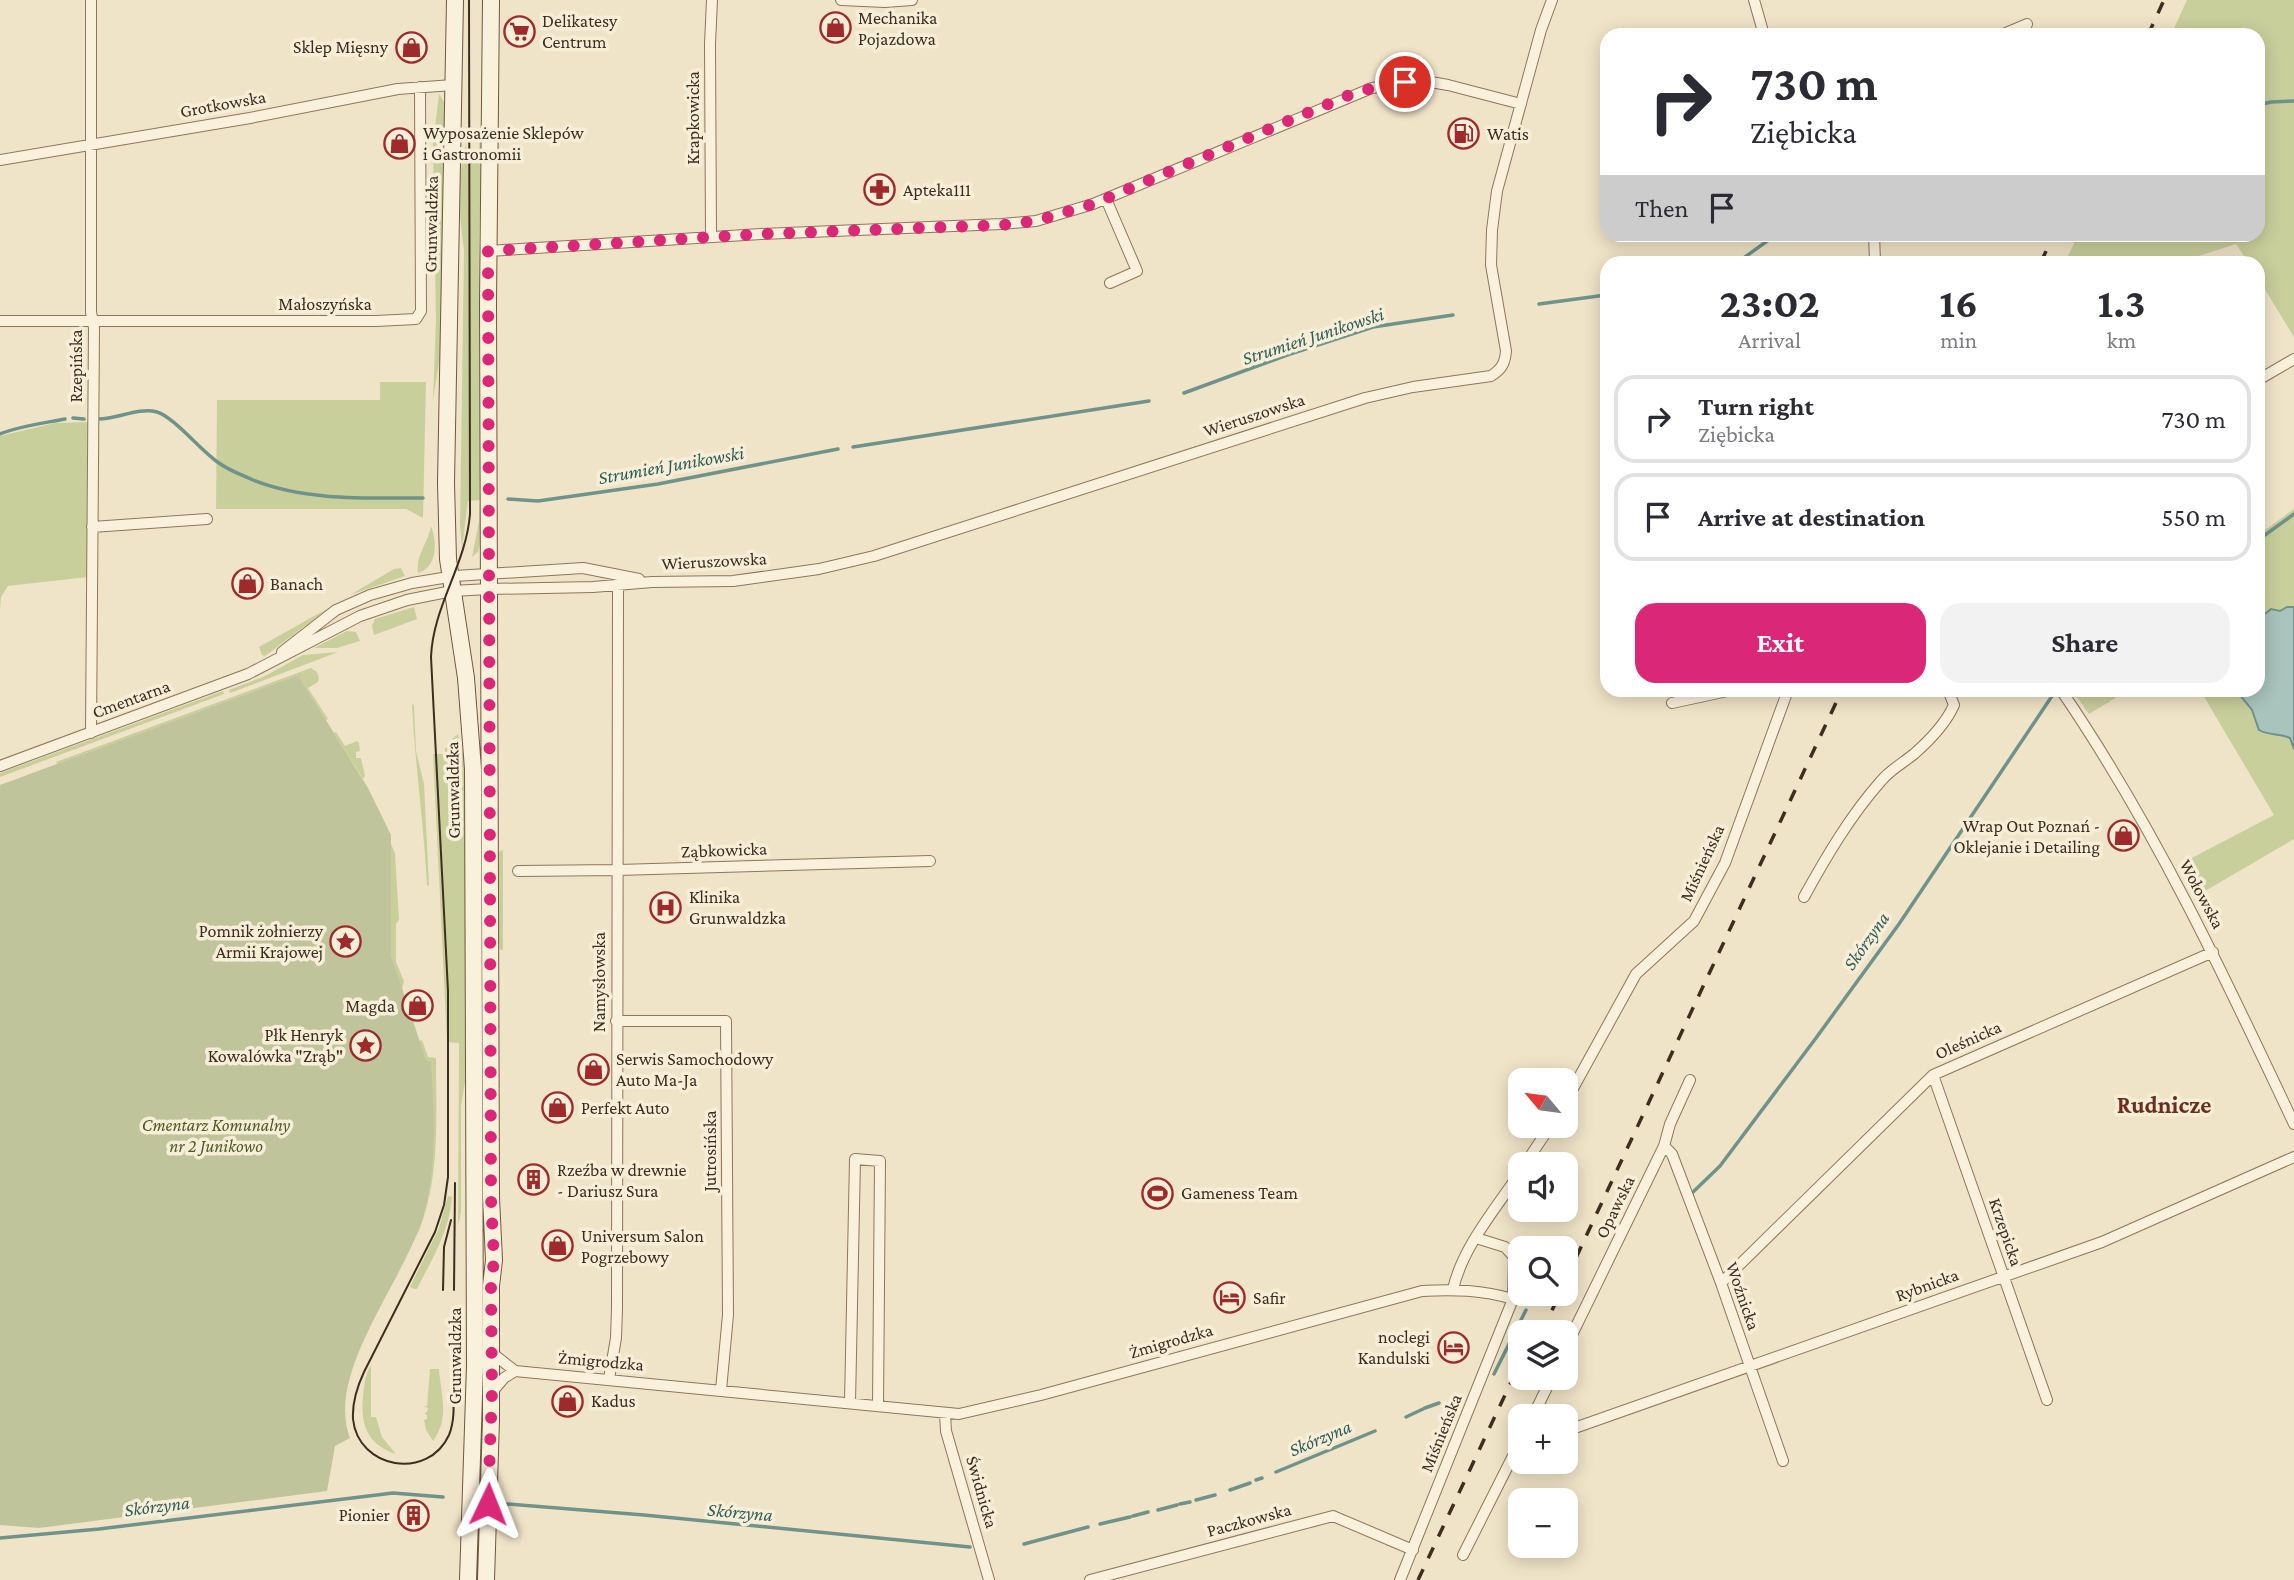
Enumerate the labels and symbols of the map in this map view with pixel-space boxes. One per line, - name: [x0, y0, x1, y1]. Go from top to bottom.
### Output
- place label: Mechanika Pojazdowa: [858, 8, 937, 50]
- place label: Delikatesy Centrum: [542, 11, 618, 52]
- shop icon: Mechanika Pojazdowa: [818, 11, 852, 45]
- supermarket icon: Delikatesy Centrum: [502, 14, 536, 48]
- shop icon: Sklep Mięsny: [394, 30, 428, 64]
- place label: Sklep Mięsny: [293, 37, 389, 57]
- pin: [1375, 52, 1435, 112]
- street label: Krapkowicka: [683, 71, 703, 165]
- street label: Grotkowska: [179, 87, 267, 121]
- fuel station icon: Watis: [1447, 117, 1481, 151]
- place label: Wyposażenie Sklepów i Gastronomii: [423, 123, 585, 164]
- place label: Watis: [1487, 124, 1529, 144]
- shop icon: Wyposażenie Sklepów i Gastronomii: [383, 126, 417, 160]
- pharmacy icon: Apteka111: [863, 173, 897, 207]
- street label: Grunwaldzka: [420, 175, 442, 273]
- place label: Apteka111: [903, 180, 971, 200]
- street label: Małoszyńska: [278, 294, 372, 314]
- water label: Strumień Junikowski: [1240, 303, 1387, 369]
- street label: Rzepińska: [66, 329, 86, 403]
- street label: Wieruszowska: [1201, 389, 1307, 441]
- water label: Strumień Junikowski: [597, 442, 746, 488]
- street label: Wieruszowska: [661, 548, 767, 574]
- shop icon: Banach: [230, 567, 264, 601]
- place label: Banach: [270, 574, 324, 594]
- street label: Cmentarna: [89, 676, 173, 722]
- street label: Grunwaldzka: [442, 741, 464, 839]
- place label: Wrap Out Poznań - Oklejanie i Detailing: [1954, 816, 2100, 858]
- shop icon: Wrap Out Poznań - Oklejanie i Detailing: [2106, 819, 2140, 853]
- street label: Miśnieńska: [1675, 821, 1729, 905]
- street label: Ząbkowicka: [680, 838, 768, 862]
- street label: Wołowska: [2175, 856, 2229, 932]
- place label: Klinika Grunwaldzka: [689, 887, 786, 928]
- hospital icon: Klinika Grunwaldzka: [649, 890, 683, 924]
- water label: Skórzyna: [1839, 908, 1893, 974]
- place label: Pomnik żołnierzy Armii Krajowej: [199, 921, 324, 963]
- place icon: Pomnik żołnierzy Armii Krajowej: [329, 924, 363, 958]
- street label: Namysłowska: [589, 932, 609, 1032]
- shop icon: Magda: [401, 989, 435, 1023]
- place label: Magda: [345, 996, 395, 1016]
- street label: Oleśnicka: [1932, 1017, 2004, 1063]
- place label: Płk Henryk Kowalówka "Zrąb": [208, 1025, 343, 1066]
- place icon: Płk Henryk Kowalówka "Zrąb": [349, 1028, 383, 1062]
- place label: Serwis Samochodowy Auto Ma-Ja: [616, 1049, 774, 1090]
- shop icon: Serwis Samochodowy Auto Ma-Ja: [576, 1052, 610, 1086]
- north arrow: [1508, 1068, 1578, 1138]
- shop icon: Perfekt Auto: [541, 1091, 575, 1125]
- district label: Rudnicze: [2117, 1091, 2211, 1118]
- place label: Perfekt Auto: [581, 1098, 670, 1118]
- street label: Jutrosińska: [700, 1110, 720, 1194]
- park label: Cmentarz Komunalny nr 2 Junikowo: [142, 1115, 291, 1156]
- place label: Rzeźba w drewnie - Dariusz Sura: [557, 1160, 687, 1201]
- building icon: Rzeźba w drewnie - Dariusz Sura: [517, 1163, 551, 1197]
- street label: Opawska: [1591, 1173, 1639, 1241]
- sports icon: Gameness Team: [1141, 1176, 1175, 1210]
- place label: Gameness Team: [1181, 1183, 1299, 1203]
- street label: Krzepicka: [1985, 1195, 2027, 1269]
- place label: Universum Salon Pogrzebowy: [581, 1226, 704, 1267]
- shop icon: Universum Salon Pogrzebowy: [541, 1229, 575, 1263]
- street label: Woźnicka: [1722, 1259, 1764, 1333]
- street label: Rybnicka: [1893, 1264, 1961, 1306]
- hotel icon: Safir: [1213, 1281, 1247, 1315]
- place label: Safir: [1253, 1288, 1286, 1308]
- street label: Grunwaldzka: [445, 1307, 465, 1405]
- street label: Żmigrodzka: [1127, 1320, 1215, 1362]
- place label: noclegi Kandulski: [1358, 1327, 1430, 1368]
- hotel icon: noclegi Kandulski: [1436, 1330, 1470, 1364]
- street label: Żmigrodzka: [557, 1347, 645, 1375]
- shop icon: Kadus: [551, 1384, 585, 1418]
- place label: Kadus: [591, 1391, 636, 1411]
- street label: Miśnieńska: [1416, 1391, 1466, 1475]
- water label: Skórzyna: [1286, 1416, 1354, 1460]
- street label: Świdnicka: [962, 1454, 1002, 1530]
- position arrow: [451, 1467, 525, 1541]
- water label: Skórzyna: [123, 1492, 191, 1520]
- building icon: Pionier: [396, 1498, 430, 1532]
- water label: Skórzyna: [706, 1499, 774, 1525]
- street label: Paczkowska: [1205, 1499, 1293, 1541]
- place label: Pionier: [339, 1505, 391, 1525]

